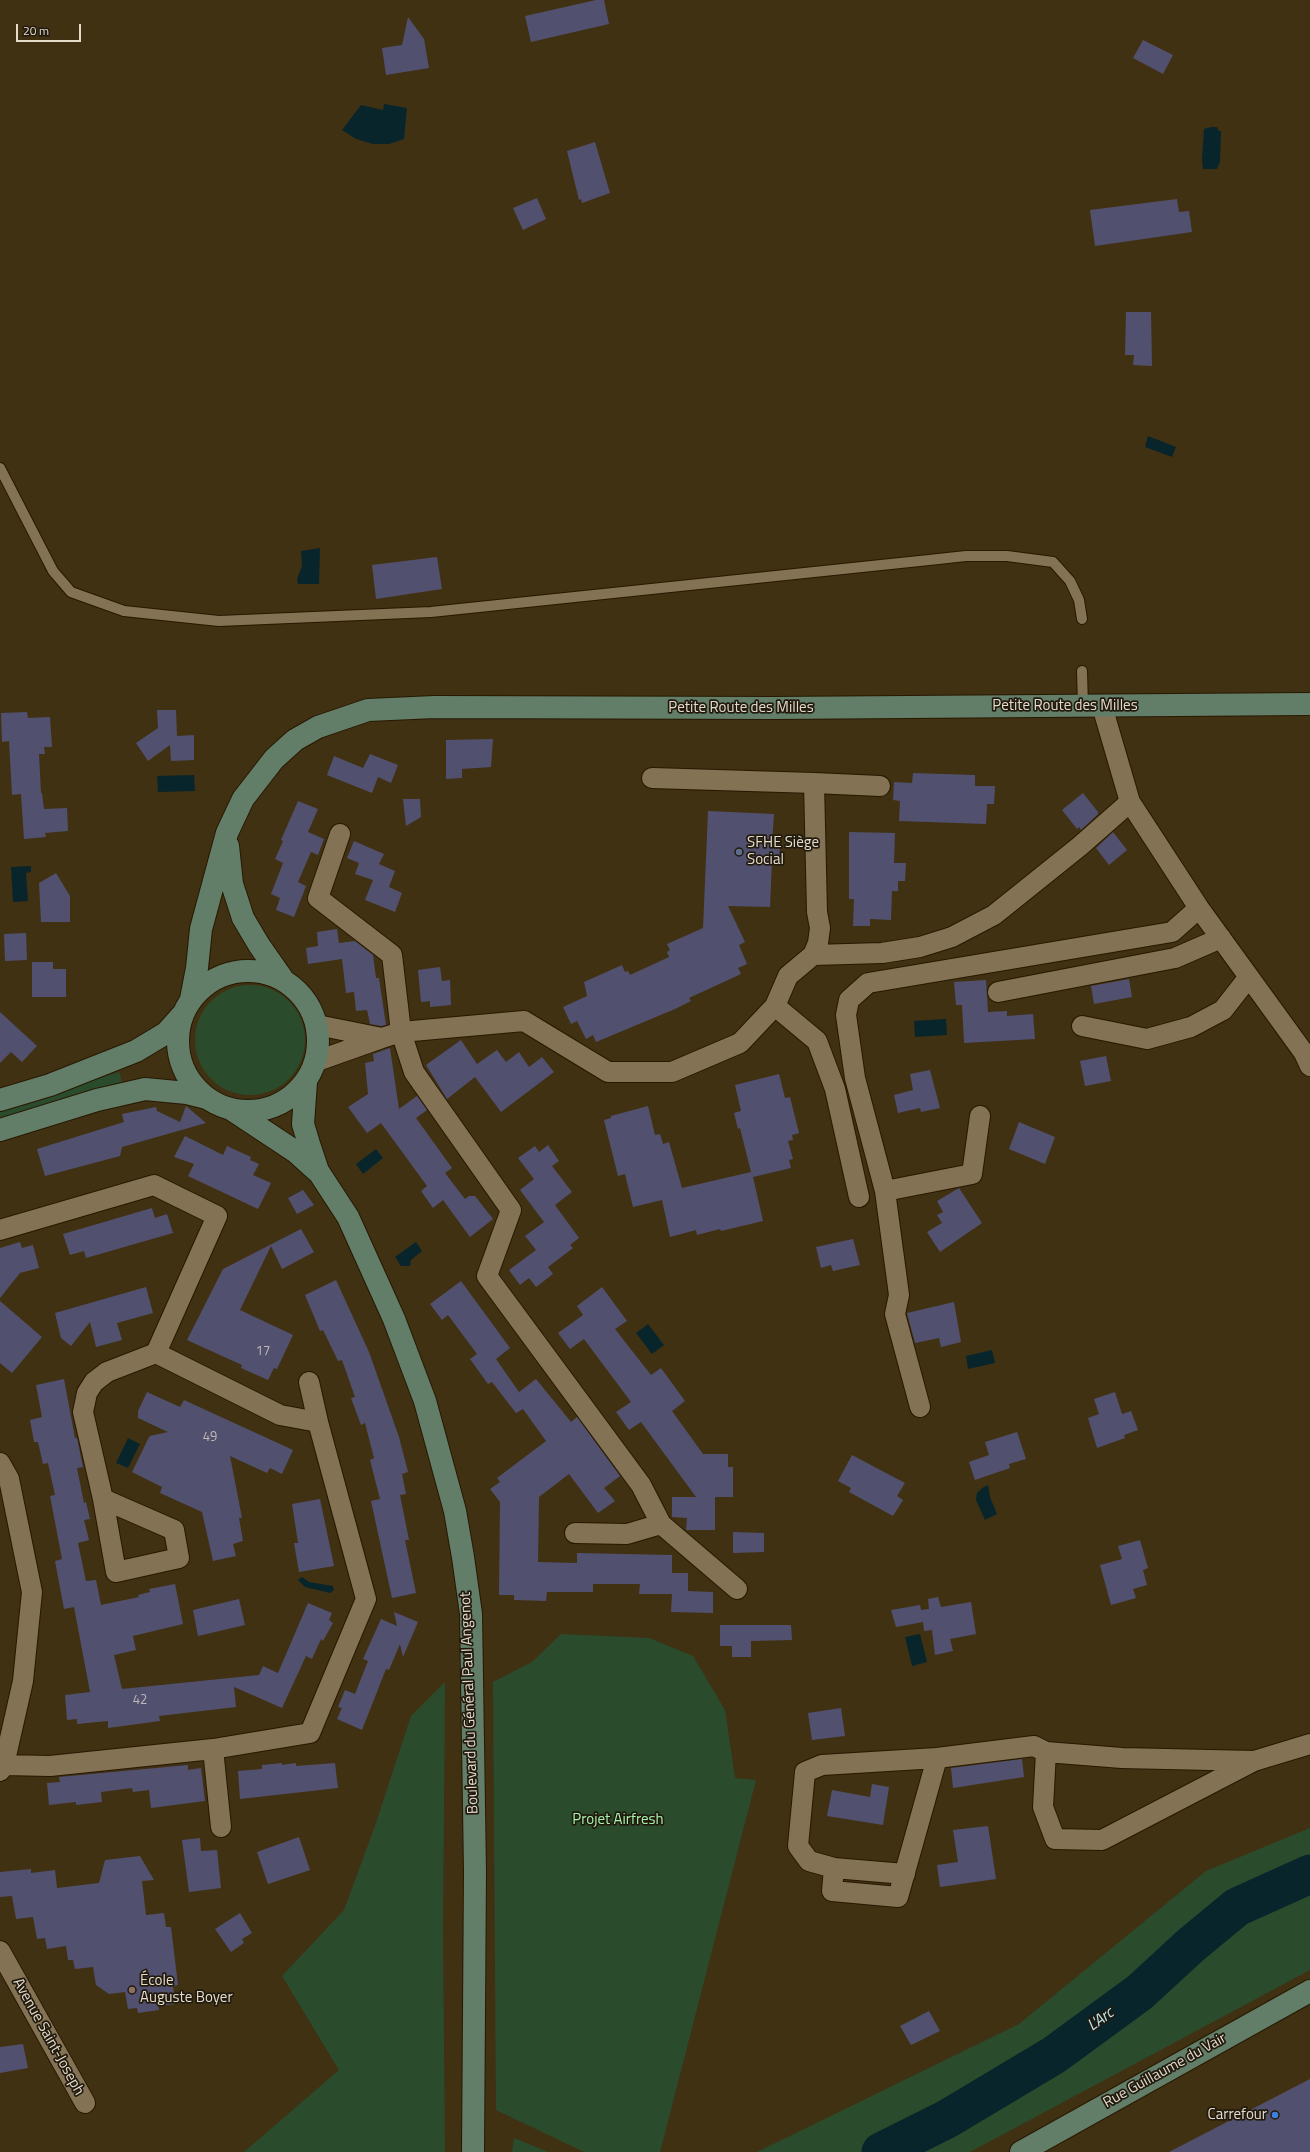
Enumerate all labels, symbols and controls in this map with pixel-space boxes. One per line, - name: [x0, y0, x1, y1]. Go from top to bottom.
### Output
- scale bar: [18, 16, 83, 42]
- text: 20 m: [23, 21, 49, 40]
- street label: Petite Route des Milles: [992, 697, 1138, 715]
- street label: Petite Route des Milles: [668, 699, 814, 717]
- place label: SFHE Siège Social: [747, 834, 819, 869]
- marker: SFHE Siège Social: [734, 847, 744, 857]
- house number: 17: [256, 1344, 270, 1360]
- house number: 49: [203, 1430, 217, 1446]
- street label: Boulevard du Général Paul Angenot: [457, 1591, 483, 1815]
- house number: 42: [133, 1693, 147, 1709]
- park label: Projet Airfresh: [572, 1811, 664, 1829]
- place label: École Auguste Boyer: [140, 1972, 233, 2007]
- street label: Avenue Saint-Joseph: [8, 1975, 88, 2099]
- marker: École Auguste Boyer: [127, 1985, 137, 1995]
- water label: L'Arc: [1084, 2004, 1118, 2036]
- street label: Rue Guillaume du Vair: [1100, 2030, 1230, 2112]
- place label: Carrefour: [1208, 2106, 1267, 2124]
- marker: Carrefour: [1270, 2110, 1280, 2120]

